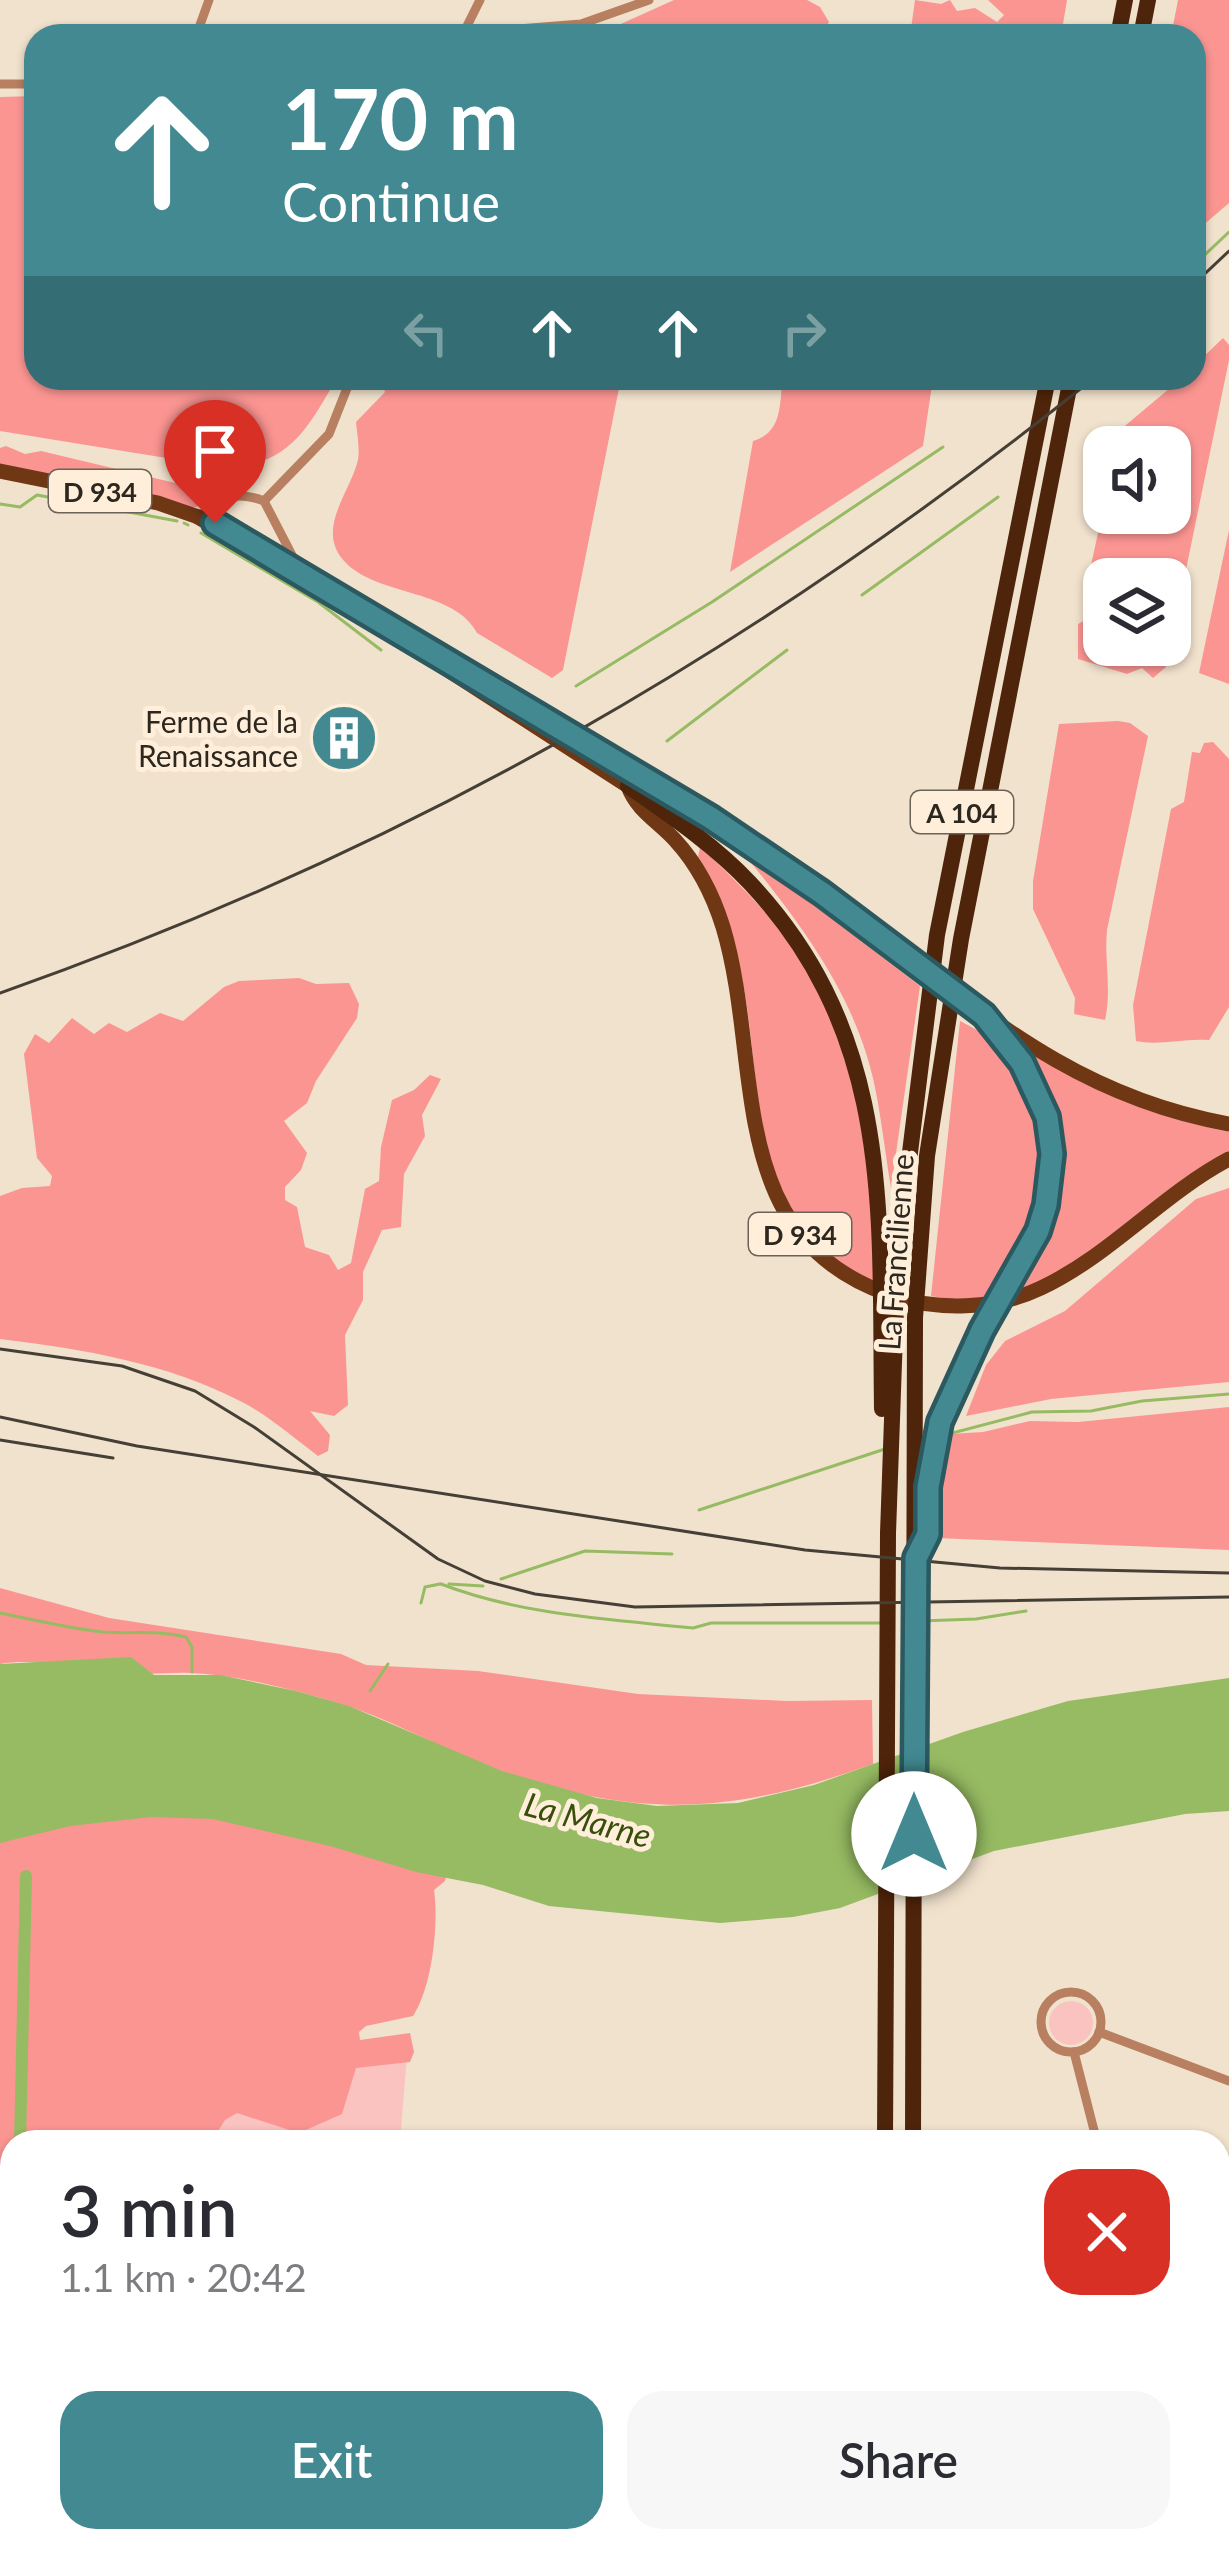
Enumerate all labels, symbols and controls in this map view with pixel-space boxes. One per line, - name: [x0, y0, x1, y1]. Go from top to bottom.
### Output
- text: 170 m: [282, 67, 519, 168]
- icon: ahead: [84, 72, 240, 228]
- text: Continue: [282, 169, 500, 234]
- icon: left: [393, 300, 459, 366]
- icon: ahead: [519, 300, 585, 366]
- icon: ahead: [645, 300, 711, 366]
- icon: right: [771, 300, 837, 366]
- pin: [164, 400, 266, 523]
- icon: arrive: [182, 418, 248, 484]
- map controls: [1083, 426, 1191, 666]
- button: sound: [1083, 426, 1191, 534]
- road number: D 934: [49, 470, 151, 512]
- button: layers: [1083, 558, 1191, 666]
- place label: Ferme de la Renaissance: [138, 703, 298, 773]
- building icon: Ferme de la Renaissance: [309, 703, 379, 773]
- road number: A 104: [911, 791, 1013, 833]
- street label: La Francilienne: [870, 1152, 920, 1352]
- road number: D 934: [749, 1213, 851, 1255]
- position arrow: [851, 1771, 977, 1897]
- water label: La Marne: [520, 1783, 656, 1855]
- text: 3 min: [60, 2166, 238, 2252]
- button: close: [1044, 2169, 1170, 2295]
- text: 1.1 km · 20:42: [60, 2254, 307, 2300]
- button: Exit: [60, 2391, 603, 2529]
- button: Share: [627, 2391, 1170, 2529]

